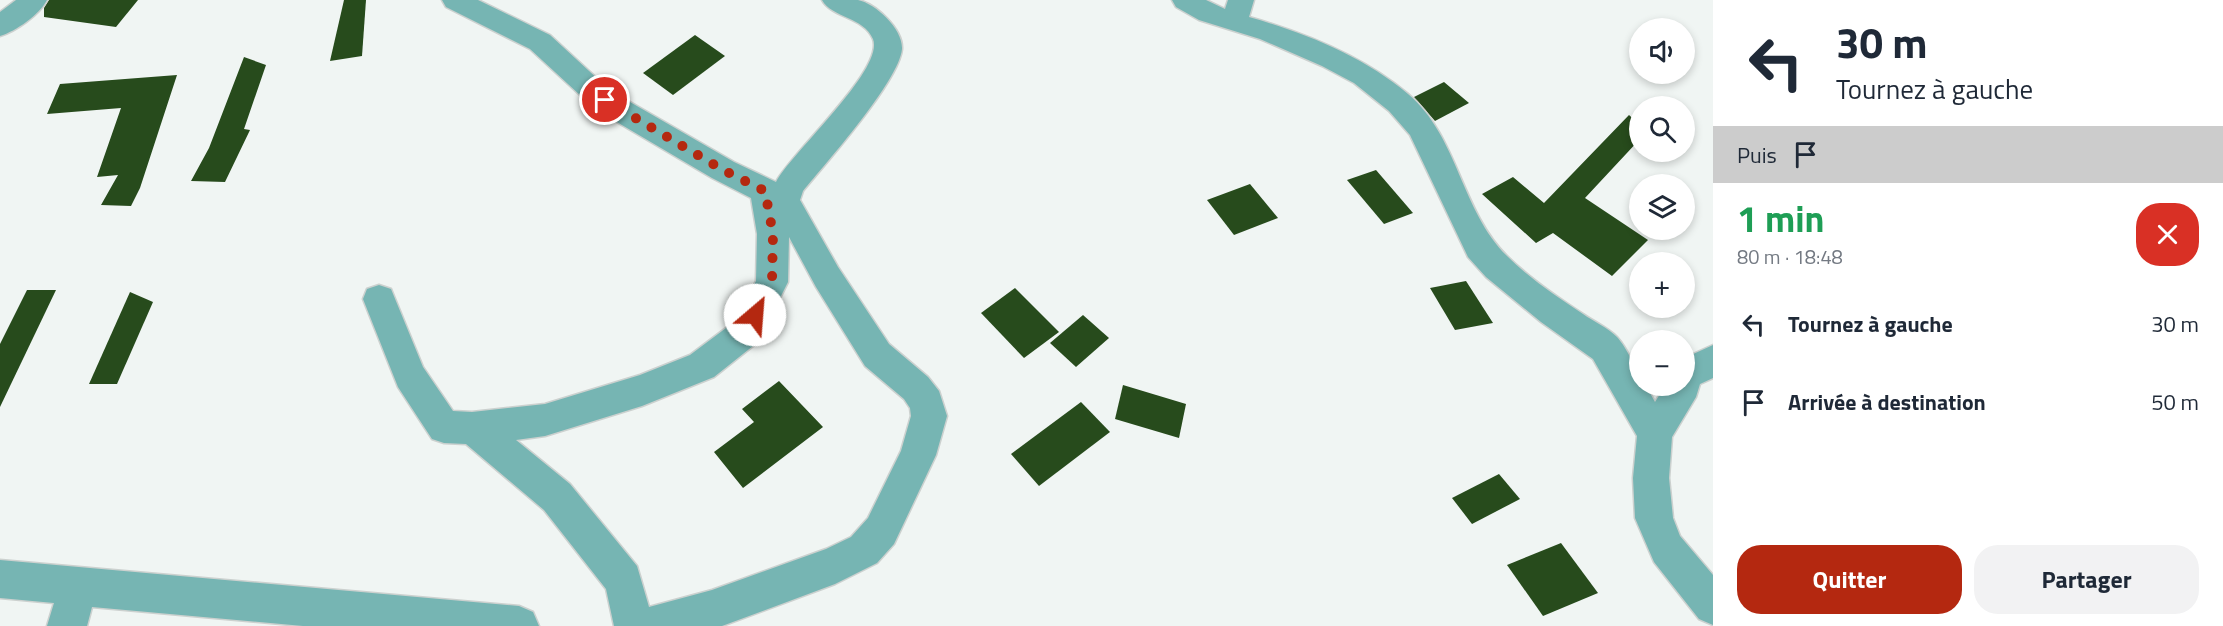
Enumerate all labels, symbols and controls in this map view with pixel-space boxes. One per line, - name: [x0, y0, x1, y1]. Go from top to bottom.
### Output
- text: 30 m: [1836, 10, 1928, 74]
- map controls: [1629, 18, 1695, 396]
- button: sound: [1629, 18, 1695, 84]
- icon: left: [1737, 24, 1815, 102]
- text: Tournez à gauche: [1836, 68, 2033, 109]
- pin: [579, 74, 630, 125]
- icon: arrive: [588, 83, 621, 116]
- button: search: [1629, 96, 1695, 162]
- text: Puis: [1737, 138, 1777, 172]
- icon: arrive: [1789, 138, 1822, 171]
- button: layers: [1629, 174, 1695, 240]
- text: 1 min: [1737, 191, 1824, 246]
- button: close: [2136, 203, 2199, 266]
- text: 80 m · 18:48: [1737, 241, 1843, 272]
- button: +: [1629, 252, 1695, 318]
- position arrow: [723, 283, 787, 347]
- text: Tournez à gauche: [1788, 307, 1953, 341]
- text: 30 m: [2151, 307, 2199, 341]
- icon: left: [1737, 308, 1770, 341]
- button: −: [1629, 330, 1695, 396]
- text: Arrivée à destination: [1788, 385, 1986, 419]
- text: 50 m: [2151, 385, 2199, 419]
- icon: arrive: [1737, 386, 1770, 419]
- button: Quitter: [1737, 545, 1962, 614]
- button: Partager: [1974, 545, 2199, 614]

